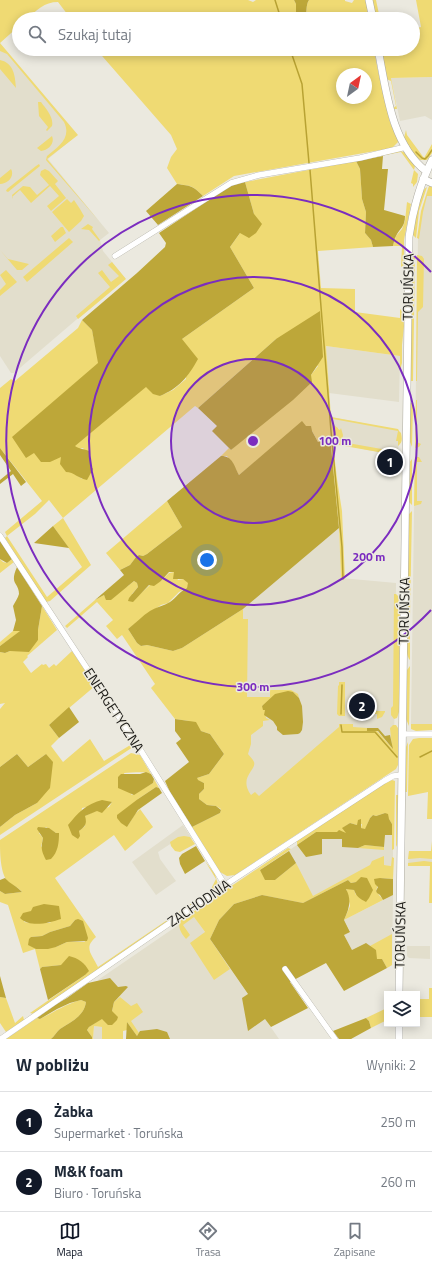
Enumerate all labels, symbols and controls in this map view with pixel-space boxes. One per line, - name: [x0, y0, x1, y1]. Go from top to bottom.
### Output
- search box: [12, 12, 420, 56]
- icon: search: [26, 23, 48, 45]
- text: Szukaj tutaj: [58, 23, 131, 46]
- north arrow: [336, 68, 372, 104]
- street label: TORUŃSKA: [396, 252, 419, 321]
- text: 100 m: [319, 431, 351, 450]
- centre of rings: [246, 434, 260, 448]
- pin: 1: [377, 447, 403, 477]
- text: 200 m: [353, 547, 385, 566]
- your location: [197, 550, 217, 570]
- street label: TORUŃSKA: [392, 576, 415, 645]
- street label: ENERGETYCZNA: [79, 663, 150, 757]
- text: 300 m: [237, 677, 269, 696]
- pin: 2: [349, 691, 375, 721]
- street label: ZACHODNIA: [163, 873, 235, 931]
- street label: TORUŃSKA: [388, 900, 411, 969]
- map controls: [384, 991, 420, 1027]
- button: layers: [384, 991, 420, 1027]
- text: W pobliżu: [16, 1052, 89, 1078]
- text: Wyniki: 2: [366, 1055, 416, 1075]
- text: Żabka: [54, 1100, 93, 1123]
- text: 1: [25, 1112, 33, 1132]
- text: 250 m: [380, 1112, 416, 1132]
- text: Supermarket · Toruńska: [54, 1123, 183, 1143]
- text: M&K foam: [54, 1160, 123, 1183]
- text: 2: [25, 1172, 33, 1192]
- text: 260 m: [380, 1172, 416, 1192]
- text: Biuro · Toruńska: [54, 1183, 141, 1203]
- tab: Mapa: [57, 1220, 83, 1260]
- tab: Trasa: [196, 1220, 221, 1260]
- tab: Zapisane: [334, 1220, 375, 1260]

